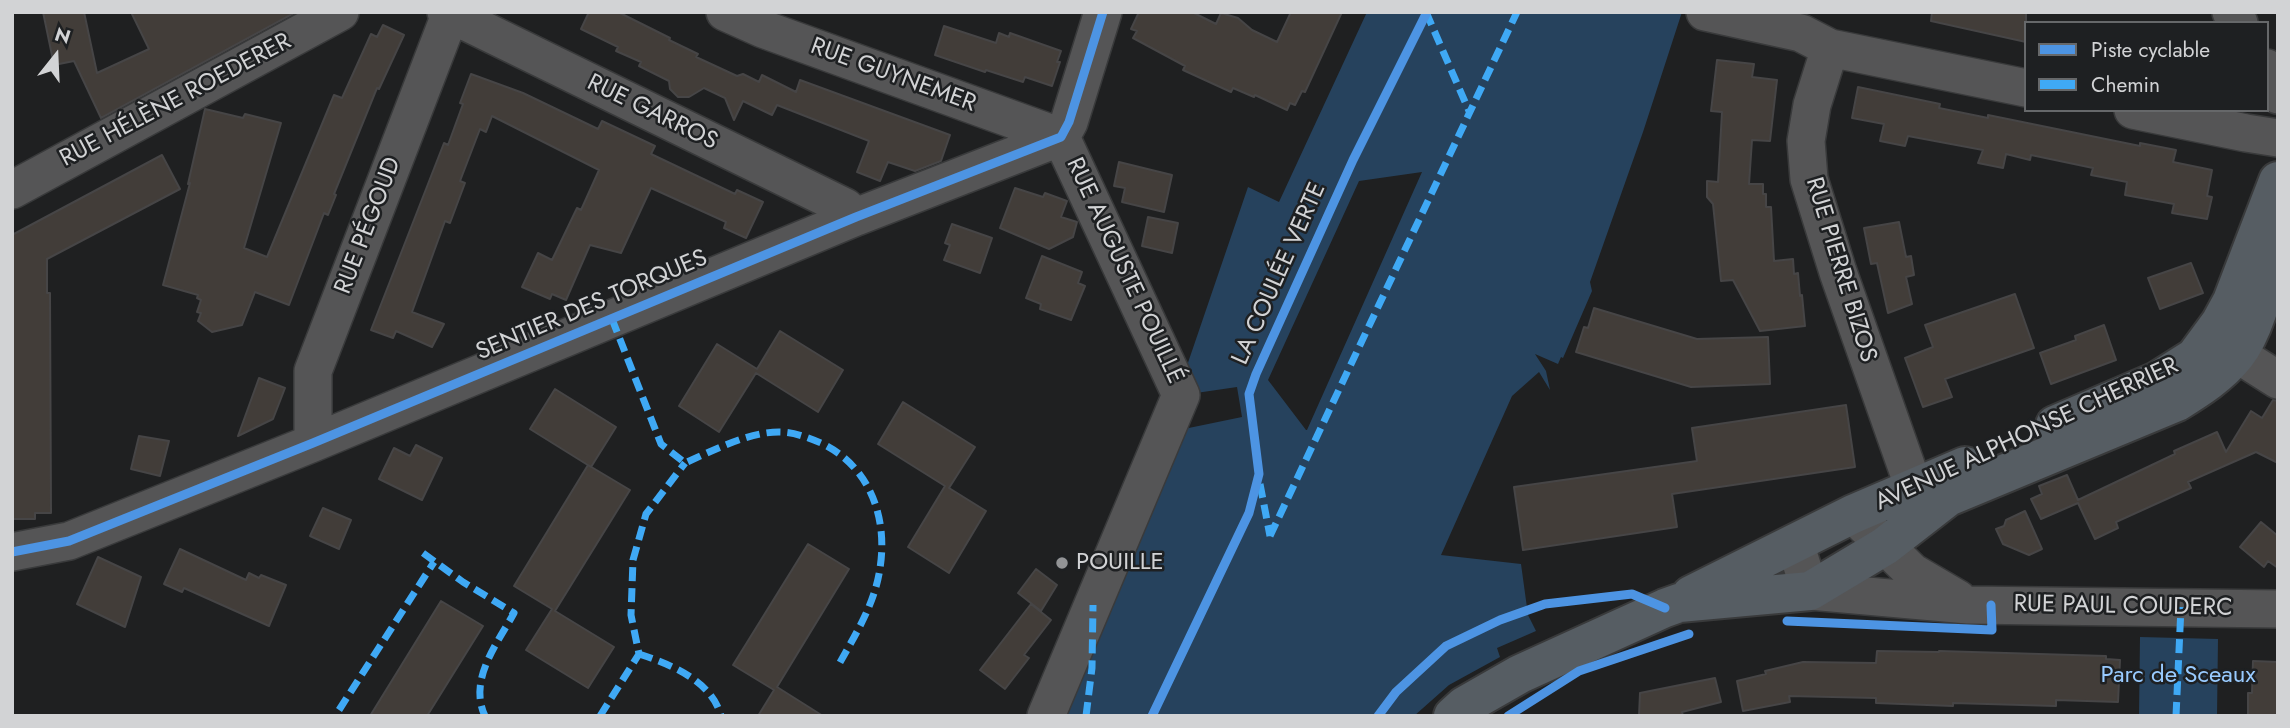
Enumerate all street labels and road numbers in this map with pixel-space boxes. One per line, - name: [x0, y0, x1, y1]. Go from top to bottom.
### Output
- street label: RUE HÉLÈNE ROEDERER: [56, 28, 296, 174]
- street label: RUE GUYNEMER: [806, 33, 980, 119]
- street label: RUE GARROS: [582, 69, 722, 157]
- street label: RUE AUGUSTE POUILLÉ: [1059, 153, 1189, 389]
- street label: RUE PÉGOUD: [330, 154, 408, 298]
- street label: RUE PIERRE BIZOS: [1798, 174, 1882, 366]
- street label: LA COULÉE VERTE: [1227, 179, 1333, 369]
- street label: SENTIER DES TORQUES: [472, 244, 712, 368]
- street label: AVENUE ALPHONSE CHERRIER: [1871, 352, 2183, 518]
- street label: RUE PAUL COUDERC: [2013, 591, 2233, 623]

